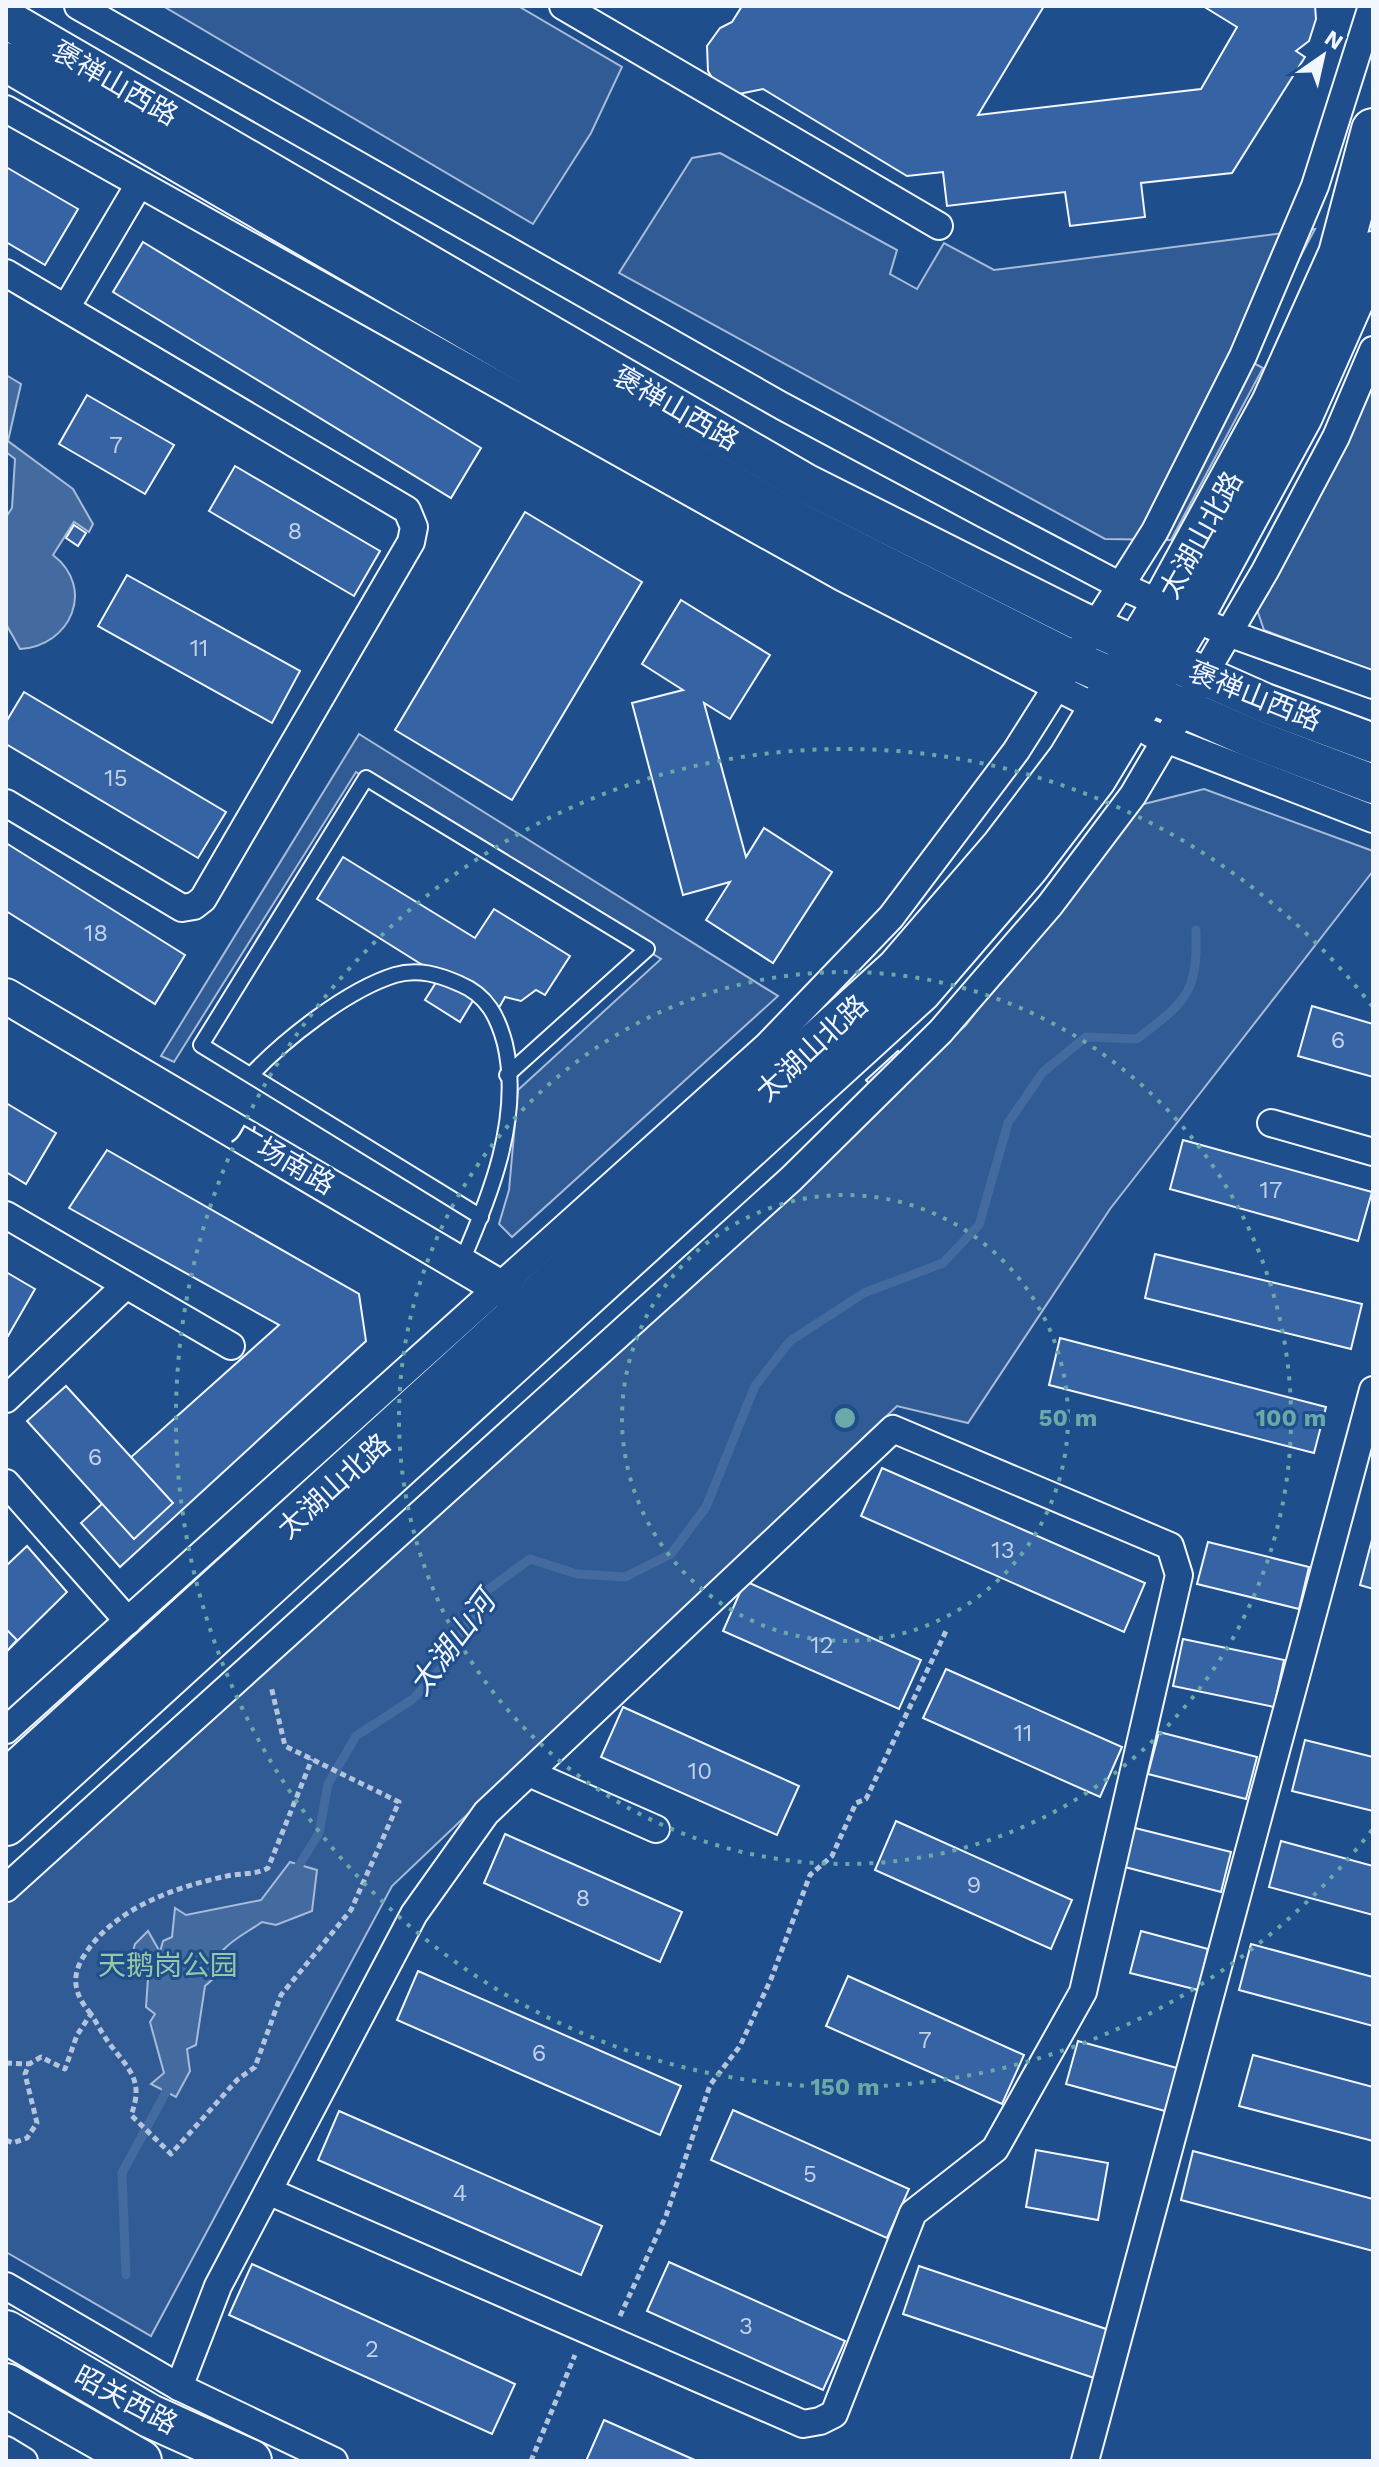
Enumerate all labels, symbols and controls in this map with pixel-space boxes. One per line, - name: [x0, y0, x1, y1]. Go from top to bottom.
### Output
- north arrow: [1283, 16, 1363, 96]
- text: N: [1320, 25, 1348, 55]
- street label: 褒禅山西路: [46, 34, 184, 132]
- street label: 褒禅山西路: [607, 359, 745, 457]
- house number: 7: [109, 431, 123, 459]
- street label: 太湖山北路: [1153, 466, 1249, 604]
- house number: 8: [288, 517, 302, 545]
- house number: 11: [190, 634, 208, 662]
- street label: 褒禅山西路: [1184, 654, 1326, 738]
- house number: 15: [104, 764, 128, 792]
- house number: 18: [84, 919, 108, 947]
- street label: 太湖山北路: [750, 988, 874, 1108]
- house number: 6: [1331, 1026, 1345, 1054]
- street label: 广场南路: [227, 1117, 341, 1201]
- house number: 17: [1260, 1176, 1282, 1204]
- centre of rings: [831, 1404, 859, 1432]
- text: 50 m: [1039, 1404, 1097, 1432]
- text: 100 m: [1256, 1404, 1326, 1432]
- street label: 太湖山北路: [271, 1427, 397, 1545]
- house number: 6: [88, 1443, 102, 1471]
- house number: 13: [991, 1536, 1015, 1564]
- water label: 太湖山河: [402, 1581, 505, 1701]
- house number: 12: [810, 1631, 834, 1659]
- house number: 11: [1014, 1719, 1032, 1747]
- house number: 10: [688, 1757, 712, 1785]
- house number: 9: [967, 1871, 981, 1899]
- house number: 8: [576, 1884, 590, 1912]
- park label: 天鹅岗公园: [98, 1949, 238, 1982]
- house number: 7: [918, 2026, 932, 2054]
- house number: 6: [532, 2039, 546, 2067]
- text: 150 m: [810, 2073, 880, 2101]
- house number: 5: [803, 2160, 817, 2188]
- house number: 4: [453, 2179, 467, 2207]
- house number: 3: [739, 2312, 753, 2340]
- house number: 2: [365, 2335, 379, 2363]
- street label: 昭关西路: [69, 2359, 183, 2441]

